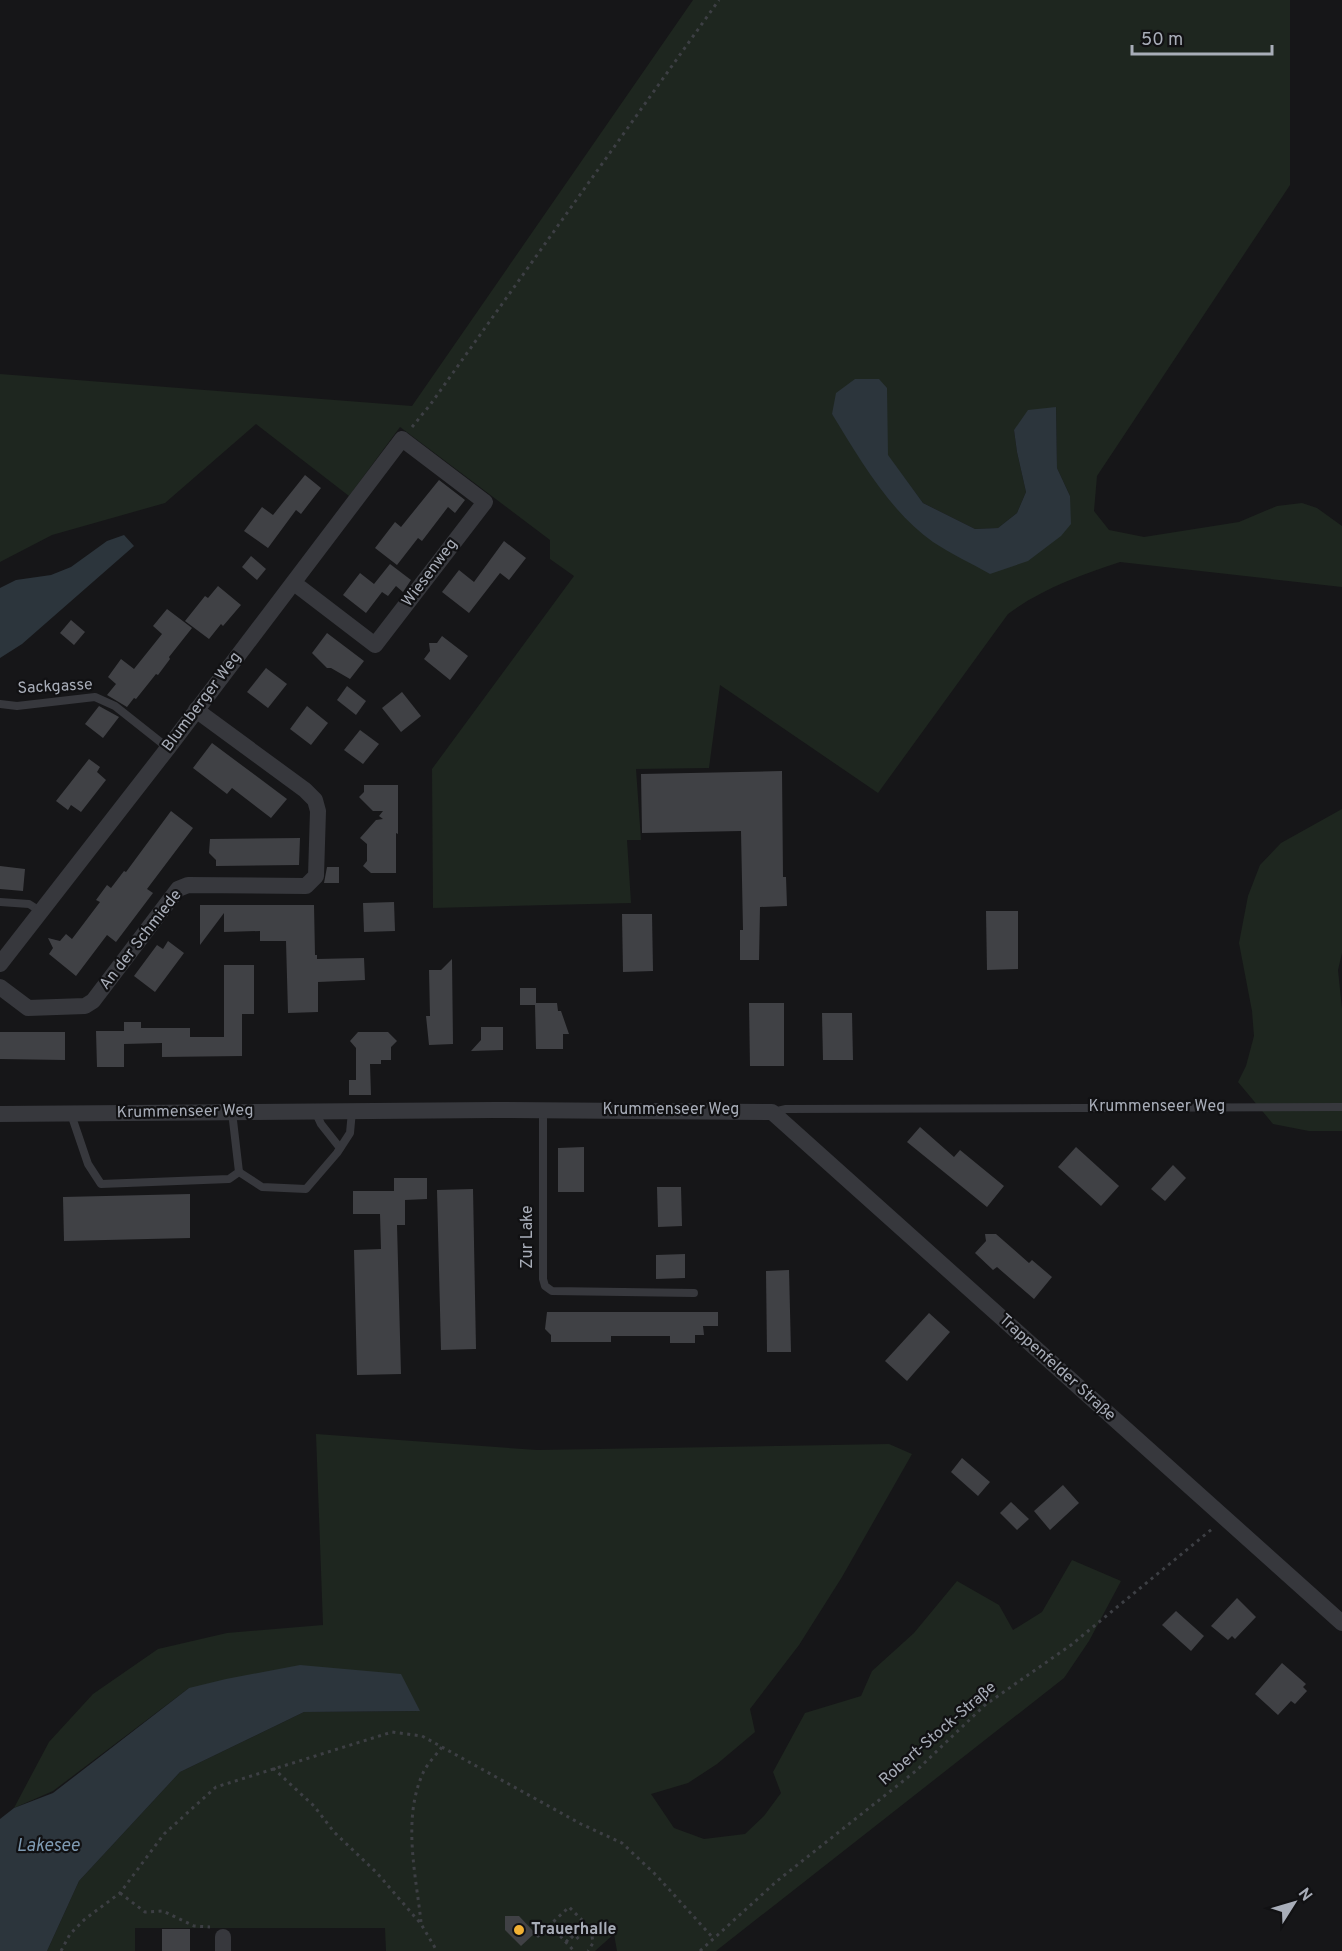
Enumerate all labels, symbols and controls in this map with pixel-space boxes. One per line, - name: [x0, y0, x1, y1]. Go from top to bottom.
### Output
- scale bar: [1132, 18, 1272, 56]
- text: 50 m: [1141, 29, 1183, 52]
- street label: Wiesenweg: [398, 535, 462, 611]
- street label: Blumberger Weg: [158, 648, 246, 756]
- street label: Sackgasse: [17, 675, 93, 699]
- street label: An der Schmiede: [96, 886, 186, 994]
- street label: Krummenseer Weg: [1089, 1097, 1225, 1117]
- street label: Krummenseer Weg: [603, 1100, 739, 1120]
- street label: Krummenseer Weg: [116, 1101, 254, 1123]
- street label: Zur Lake: [518, 1205, 538, 1269]
- street label: Trappenfelder Straße: [994, 1310, 1120, 1426]
- street label: Robert-Stock-Straße: [875, 1678, 1001, 1790]
- water label: Lakesee: [16, 1835, 80, 1858]
- north arrow: [1264, 1873, 1324, 1933]
- text: N: [1293, 1885, 1316, 1906]
- place label: Trauerhalle: [531, 1920, 617, 1940]
- marker: Trauerhalle: [512, 1923, 526, 1937]

